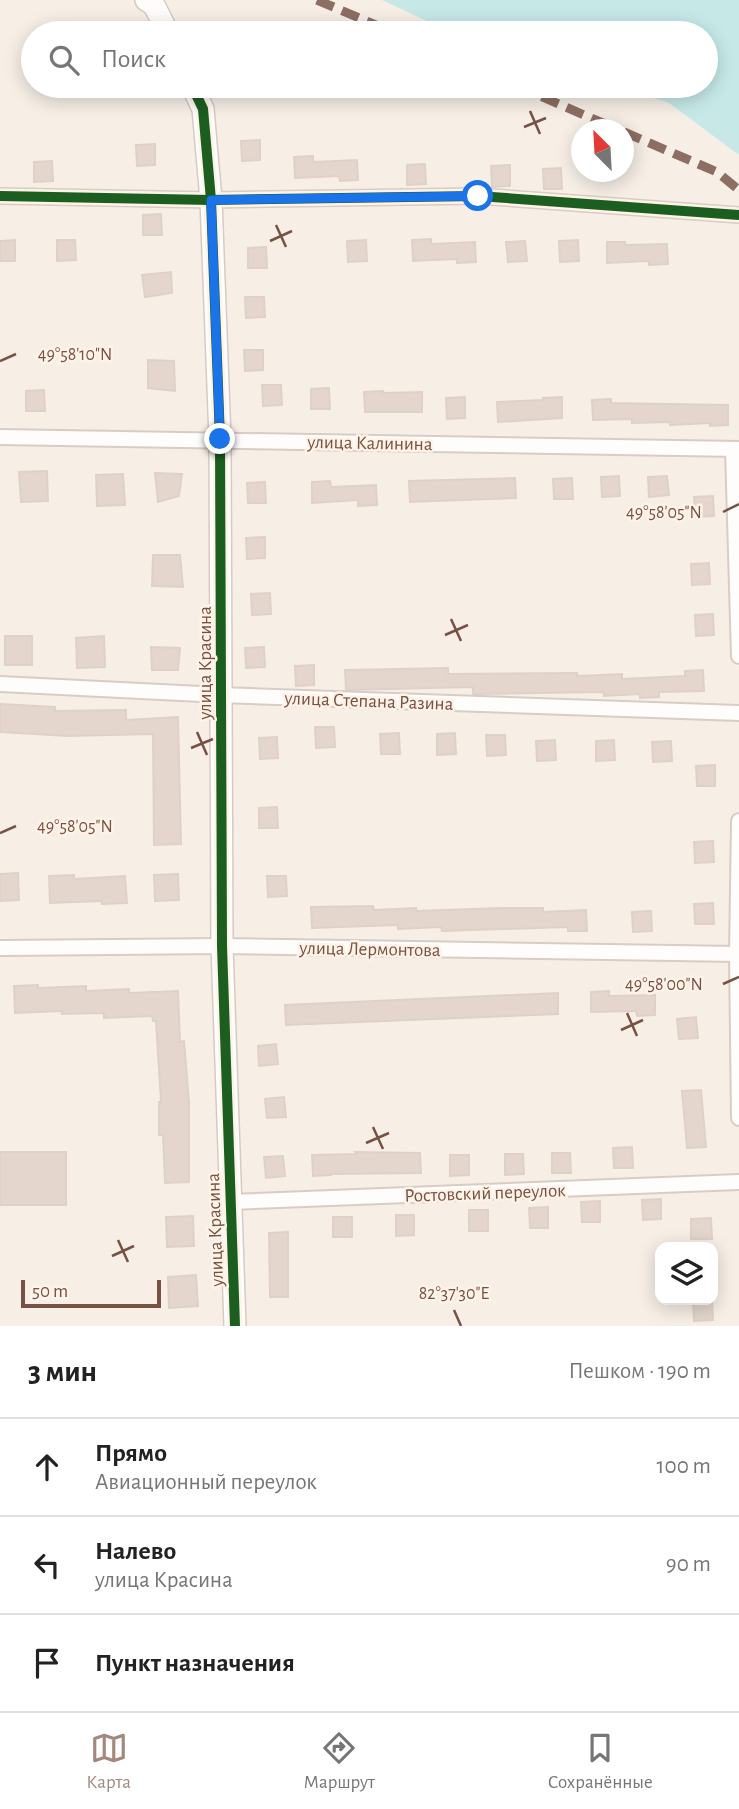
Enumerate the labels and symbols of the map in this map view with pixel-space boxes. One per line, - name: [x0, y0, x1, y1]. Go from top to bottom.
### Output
- north arrow: [571, 119, 634, 182]
- route start: [462, 180, 493, 211]
- text: 49°58'10"N: [38, 346, 112, 364]
- route end: [204, 423, 235, 454]
- street label: улица Калинина: [306, 433, 433, 454]
- text: 49°58'05"N: [626, 504, 702, 522]
- street label: улица Красина: [196, 606, 215, 721]
- street label: улица Степана Разина: [283, 689, 454, 714]
- text: 49°58'05"N: [37, 818, 113, 836]
- street label: улица Лермонтова: [298, 939, 441, 960]
- text: 49°58'00"N: [625, 976, 703, 994]
- street label: улица Красина: [204, 1172, 227, 1288]
- street label: Ростовский переулок: [404, 1181, 566, 1206]
- scale bar: [21, 1277, 161, 1309]
- text: 82°37'30"E: [419, 1285, 490, 1303]

